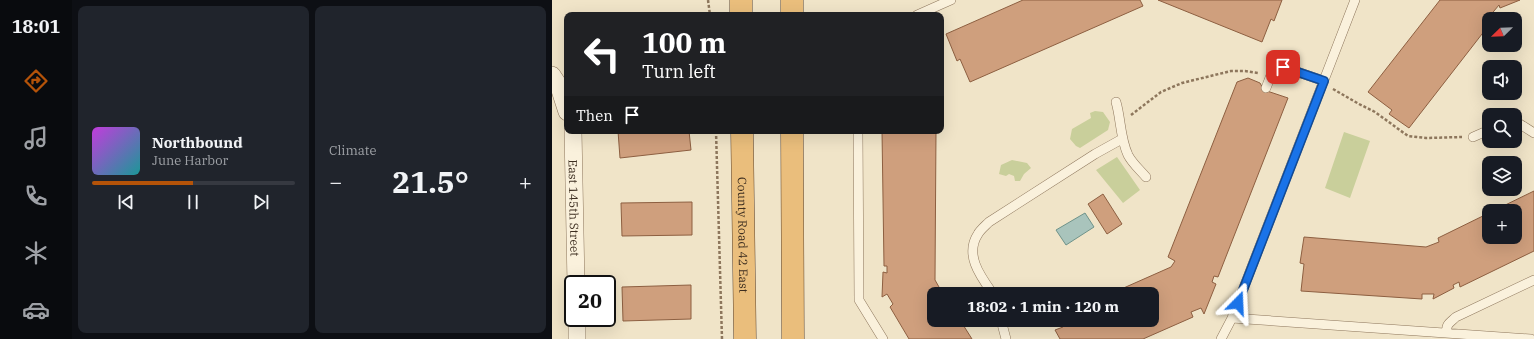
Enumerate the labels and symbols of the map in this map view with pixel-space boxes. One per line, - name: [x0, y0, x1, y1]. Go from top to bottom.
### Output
- north arrow: [1482, 12, 1522, 52]
- pin: [1266, 50, 1300, 84]
- street label: East 145th Street: [566, 159, 583, 257]
- street label: County Road 42 East: [735, 177, 752, 293]
- speed limit sign: 20: [564, 275, 616, 327]
- position arrow: [1217, 282, 1259, 324]

